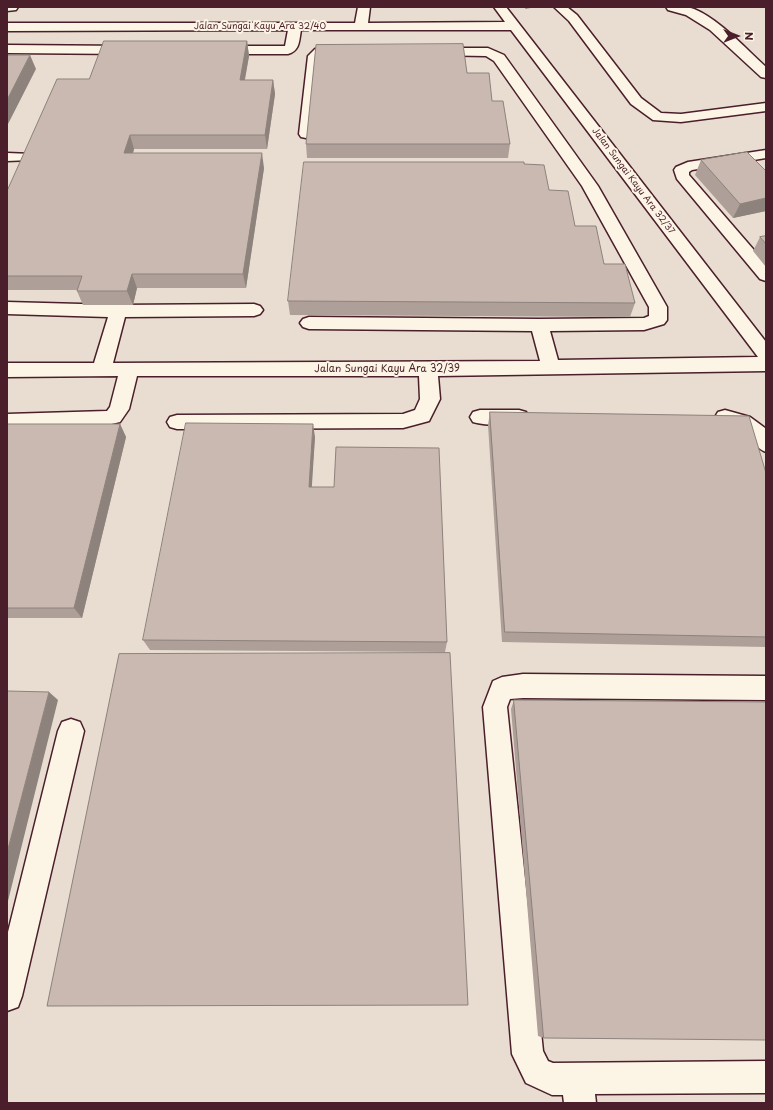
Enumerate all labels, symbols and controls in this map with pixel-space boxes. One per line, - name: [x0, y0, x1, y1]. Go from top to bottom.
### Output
- north arrow: [717, 16, 757, 56]
- street label: Jalan Sungai Kayu Ara 32/40: [194, 22, 326, 32]
- text: N: [741, 32, 758, 40]
- street label: Jalan Sungai Kayu Ara 32/37: [589, 126, 677, 236]
- street label: Jalan Sungai Kayu Ara 32/39: [314, 363, 460, 375]

